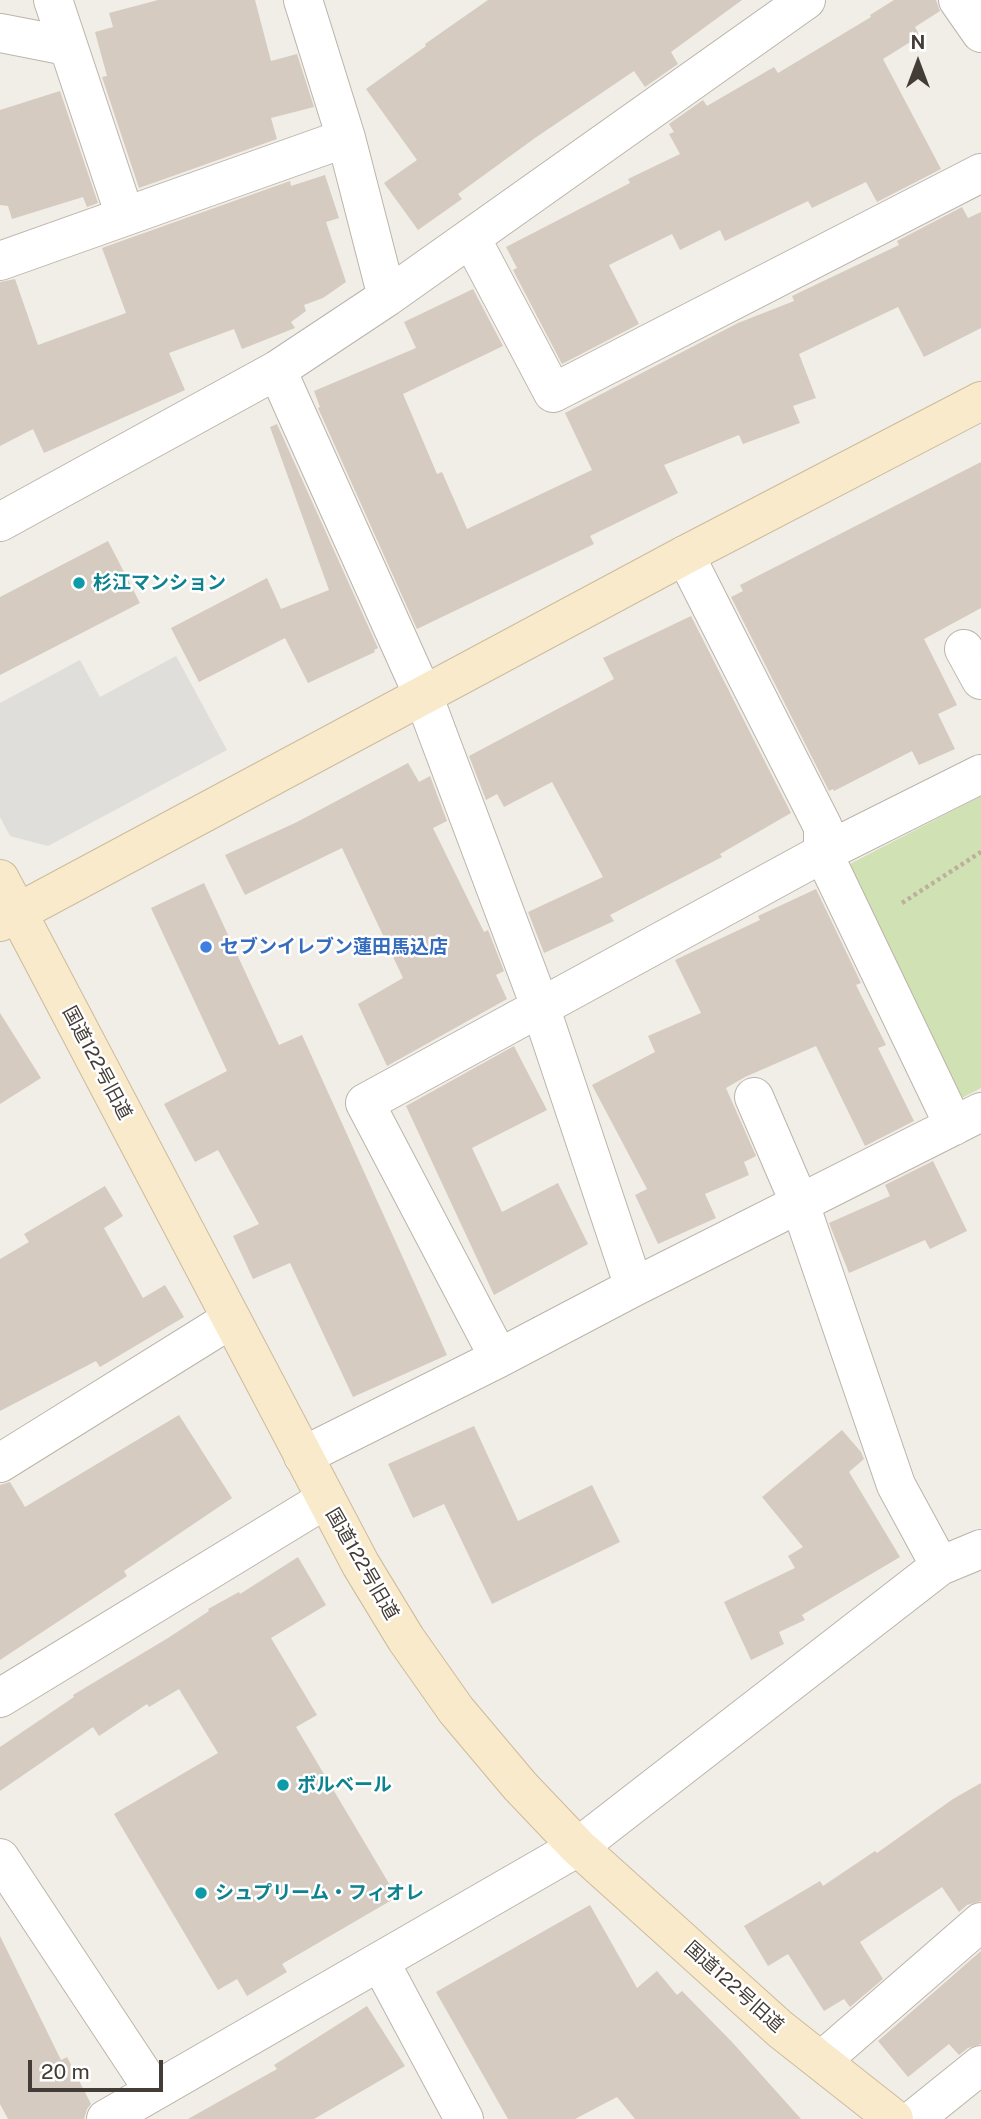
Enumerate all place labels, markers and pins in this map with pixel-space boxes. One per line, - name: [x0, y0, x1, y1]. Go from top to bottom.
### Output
- place label: 杉江マンション: [93, 572, 226, 594]
- marker: 杉江マンション: [71, 575, 87, 591]
- place label: セブンイレブン蓮田馬込店: [220, 936, 448, 958]
- marker: セブンイレブン蓮田馬込店: [198, 939, 214, 955]
- place label: ボルベール: [297, 1774, 392, 1796]
- marker: ボルベール: [275, 1777, 291, 1793]
- place label: シュプリーム・フィオレ: [215, 1882, 424, 1904]
- marker: シュプリーム・フィオレ: [193, 1885, 209, 1901]

